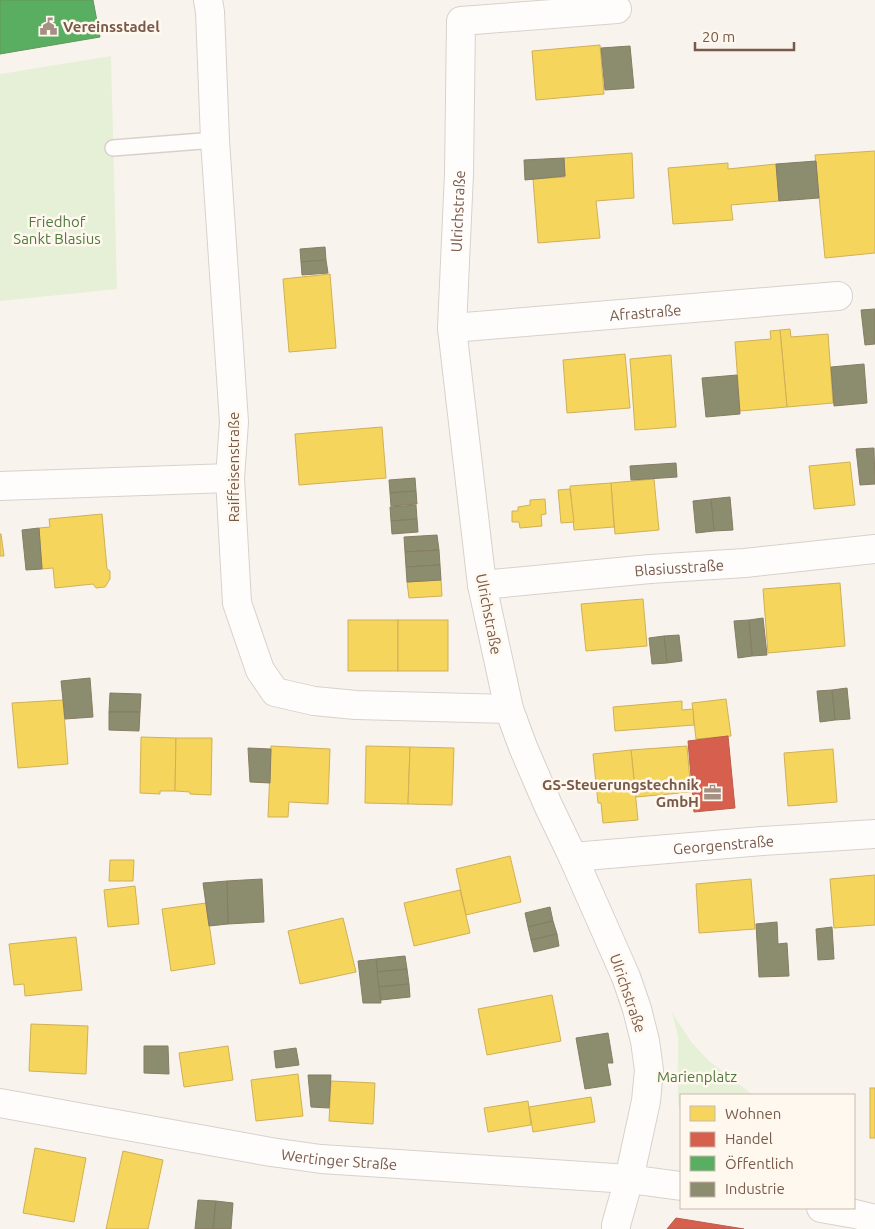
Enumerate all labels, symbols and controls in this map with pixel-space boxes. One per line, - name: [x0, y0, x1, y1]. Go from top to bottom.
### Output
- public building icon: Vereinsstadel: [39, 16, 59, 36]
- place label: Vereinsstadel: [63, 18, 160, 35]
- scale bar: [695, 20, 794, 52]
- text: 20 m: [702, 28, 735, 45]
- street label: Ulrichstraße: [447, 170, 468, 253]
- park label: Friedhof Sankt Blasius: [13, 213, 101, 247]
- street label: Afrastraße: [609, 301, 682, 323]
- street label: Raiffeisenstraße: [225, 412, 242, 522]
- street label: Blasiusstraße: [634, 556, 724, 579]
- street label: Ulrichstraße: [473, 572, 505, 656]
- place label: GS-Steuerungstechnik GmbH: [542, 776, 700, 810]
- office icon: GS-Steuerungstechnik GmbH: [703, 783, 723, 803]
- street label: Georgenstraße: [672, 832, 774, 857]
- street label: Ulrichstraße: [607, 951, 649, 1035]
- park label: Marienplatz: [657, 1068, 737, 1085]
- legend: [680, 1094, 855, 1209]
- text: Wohnen: [725, 1105, 781, 1122]
- text: Handel: [725, 1130, 773, 1147]
- street label: Wertinger Straße: [280, 1145, 398, 1172]
- text: Öffentlich: [725, 1155, 794, 1172]
- text: Industrie: [725, 1180, 785, 1197]

